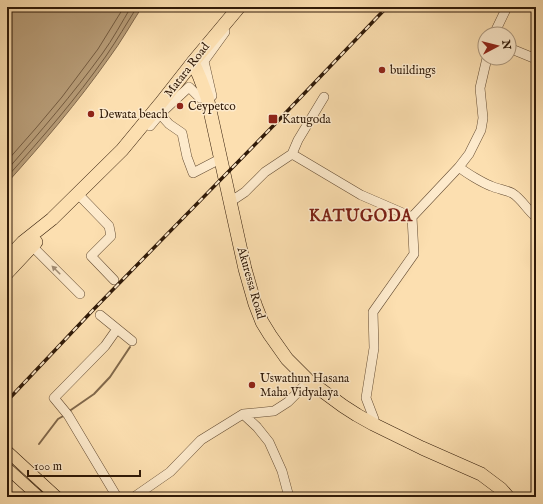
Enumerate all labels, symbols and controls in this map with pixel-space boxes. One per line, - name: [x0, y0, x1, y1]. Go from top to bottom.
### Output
- north arrow: [477, 26, 517, 66]
- text: N: [498, 38, 514, 51]
- street label: Matara Road: [161, 39, 213, 100]
- place label: buildings: [390, 63, 436, 78]
- marker: buildings: [377, 65, 387, 75]
- place label: Ceypetco: [188, 99, 236, 115]
- marker: Ceypetco: [175, 101, 185, 111]
- place label: Dewata beach: [99, 107, 168, 122]
- marker: Dewata beach: [86, 109, 96, 119]
- place label: Katugoda: [282, 112, 332, 127]
- marker: Katugoda: [267, 113, 279, 125]
- district label: KATUGODA: [309, 207, 413, 227]
- street label: Akuressa Road: [233, 244, 269, 321]
- one-way arrow: [51, 265, 61, 275]
- place label: Uswathun Hasana Maha Vidyalaya: [260, 371, 350, 400]
- marker: Uswathun Hasana Maha Vidyalaya: [247, 380, 257, 390]
- scale bar: [28, 452, 140, 478]
- text: 100 m: [34, 459, 62, 474]

